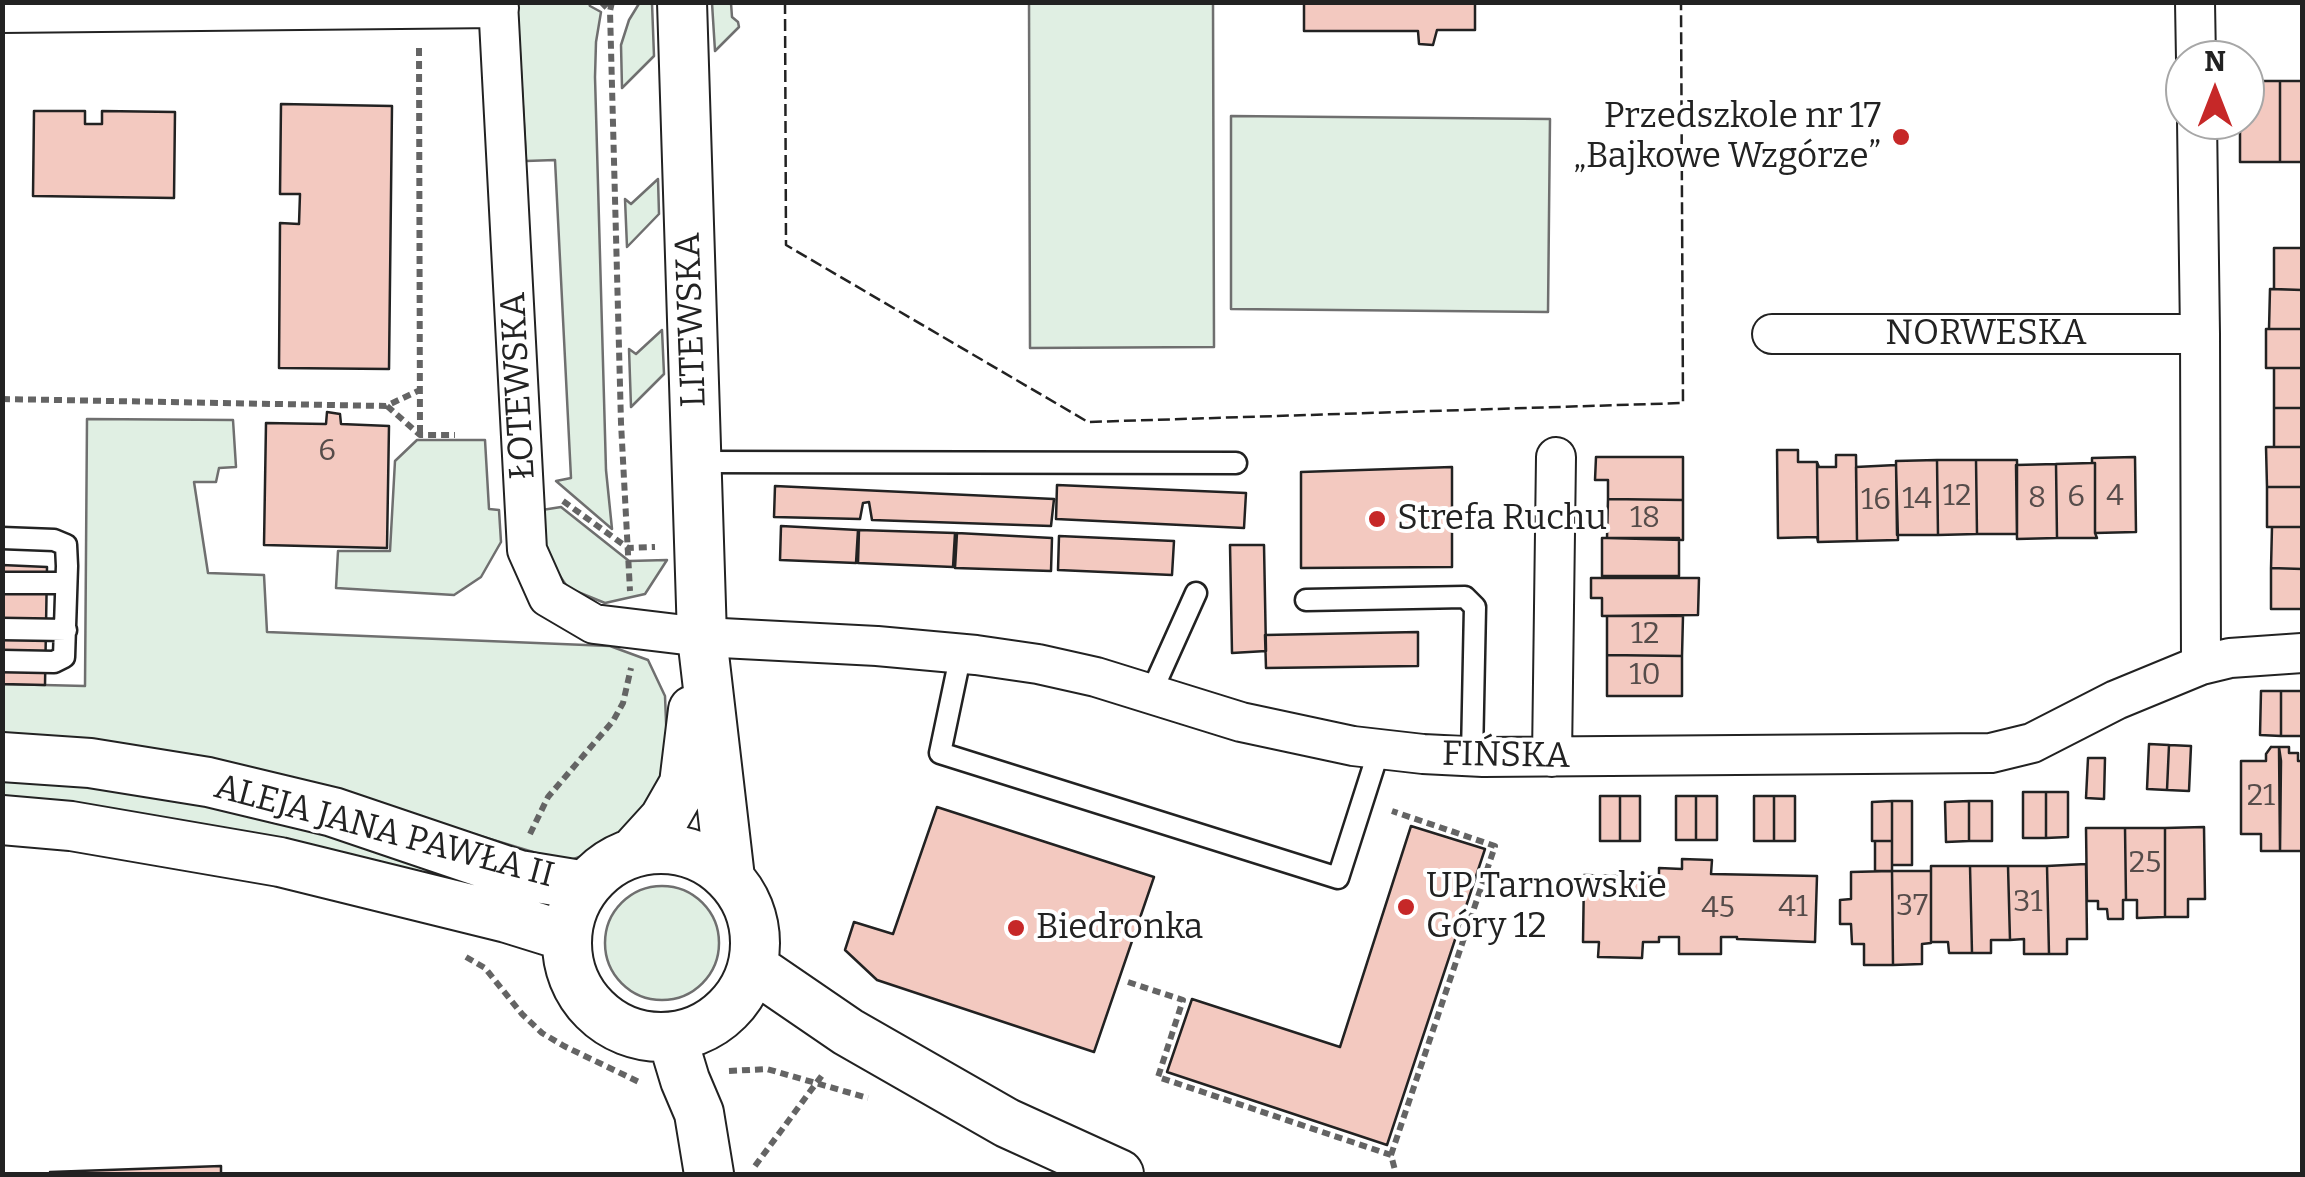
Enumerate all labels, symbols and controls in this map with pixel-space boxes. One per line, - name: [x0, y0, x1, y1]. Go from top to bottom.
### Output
- north arrow: [2165, 40, 2265, 140]
- text: N: [2204, 45, 2226, 78]
- place label: Przedszkole nr 17 „Bajkowe Wzgórze”: [1574, 96, 1881, 178]
- marker: Przedszkole nr 17 „Bajkowe Wzgórze”: [1890, 126, 1912, 148]
- street label: LITEWSKA: [668, 232, 716, 408]
- street label: ŁOTEWSKA: [493, 291, 545, 481]
- street label: NORWESKA: [1885, 313, 2087, 355]
- house number: 6: [318, 434, 336, 470]
- house number: 12: [1943, 479, 1971, 515]
- house number: 4: [2106, 479, 2124, 515]
- house number: 6: [2067, 480, 2085, 516]
- house number: 8: [2028, 481, 2046, 517]
- house number: 14: [1902, 482, 1932, 518]
- house number: 16: [1861, 483, 1891, 519]
- place label: Strefa Ruchu: [1397, 498, 1607, 540]
- house number: 18: [1630, 501, 1660, 537]
- marker: Strefa Ruchu: [1366, 508, 1388, 530]
- house number: 12: [1631, 617, 1659, 653]
- house number: 10: [1629, 658, 1661, 694]
- street label: FIŃSKA: [1442, 734, 1570, 778]
- street label: ALEJA JANA PAWŁA II: [210, 766, 558, 898]
- house number: 21: [2247, 779, 2275, 815]
- house number: 25: [2129, 846, 2161, 882]
- place label: UP Tarnowskie Góry 12: [1426, 866, 1667, 948]
- house number: 31: [2013, 885, 2043, 921]
- house number: 37: [1896, 889, 1928, 925]
- house number: 41: [1778, 890, 1808, 926]
- house number: 45: [1701, 891, 1735, 927]
- marker: UP Tarnowskie Góry 12: [1395, 896, 1417, 918]
- place label: Biedronka: [1036, 907, 1203, 949]
- marker: Biedronka: [1005, 917, 1027, 939]

